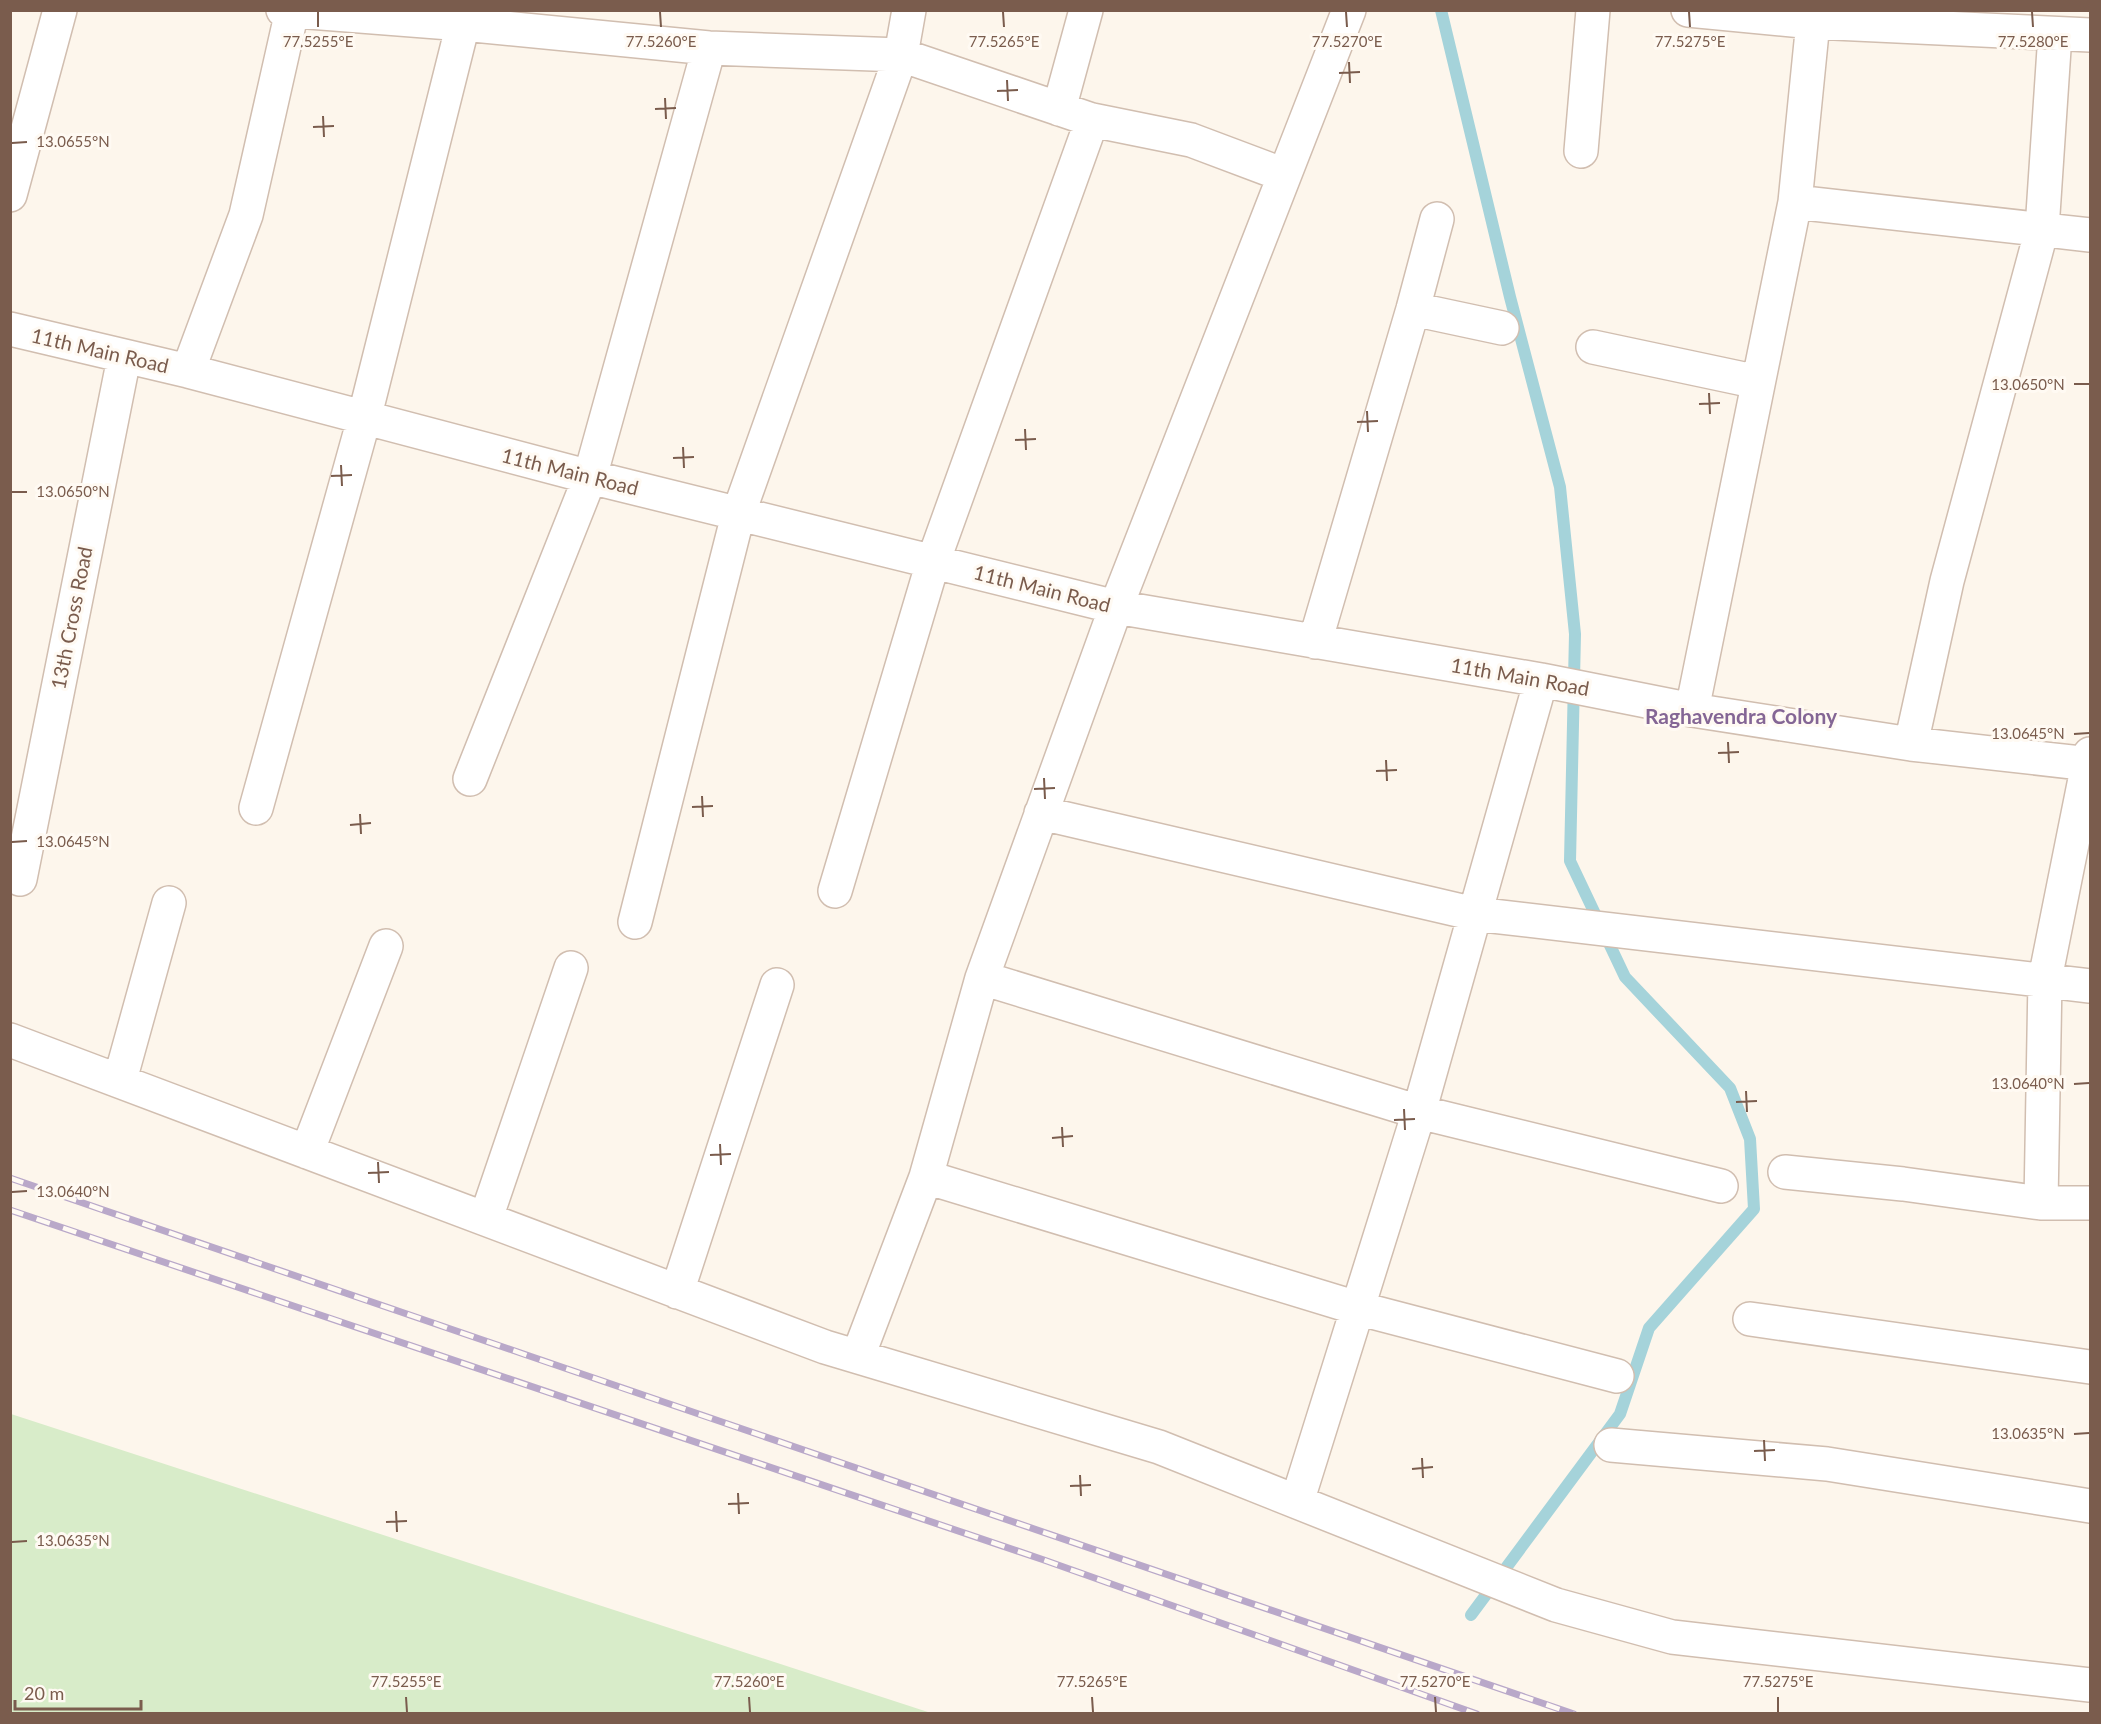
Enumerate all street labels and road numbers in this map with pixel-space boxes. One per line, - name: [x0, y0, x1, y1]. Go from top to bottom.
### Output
- street label: 11th Main Road: [29, 323, 171, 377]
- street label: 11th Main Road: [499, 442, 641, 500]
- street label: 13th Cross Road: [45, 544, 97, 691]
- street label: 11th Main Road: [971, 559, 1113, 617]
- street label: 11th Main Road: [1449, 652, 1591, 700]

